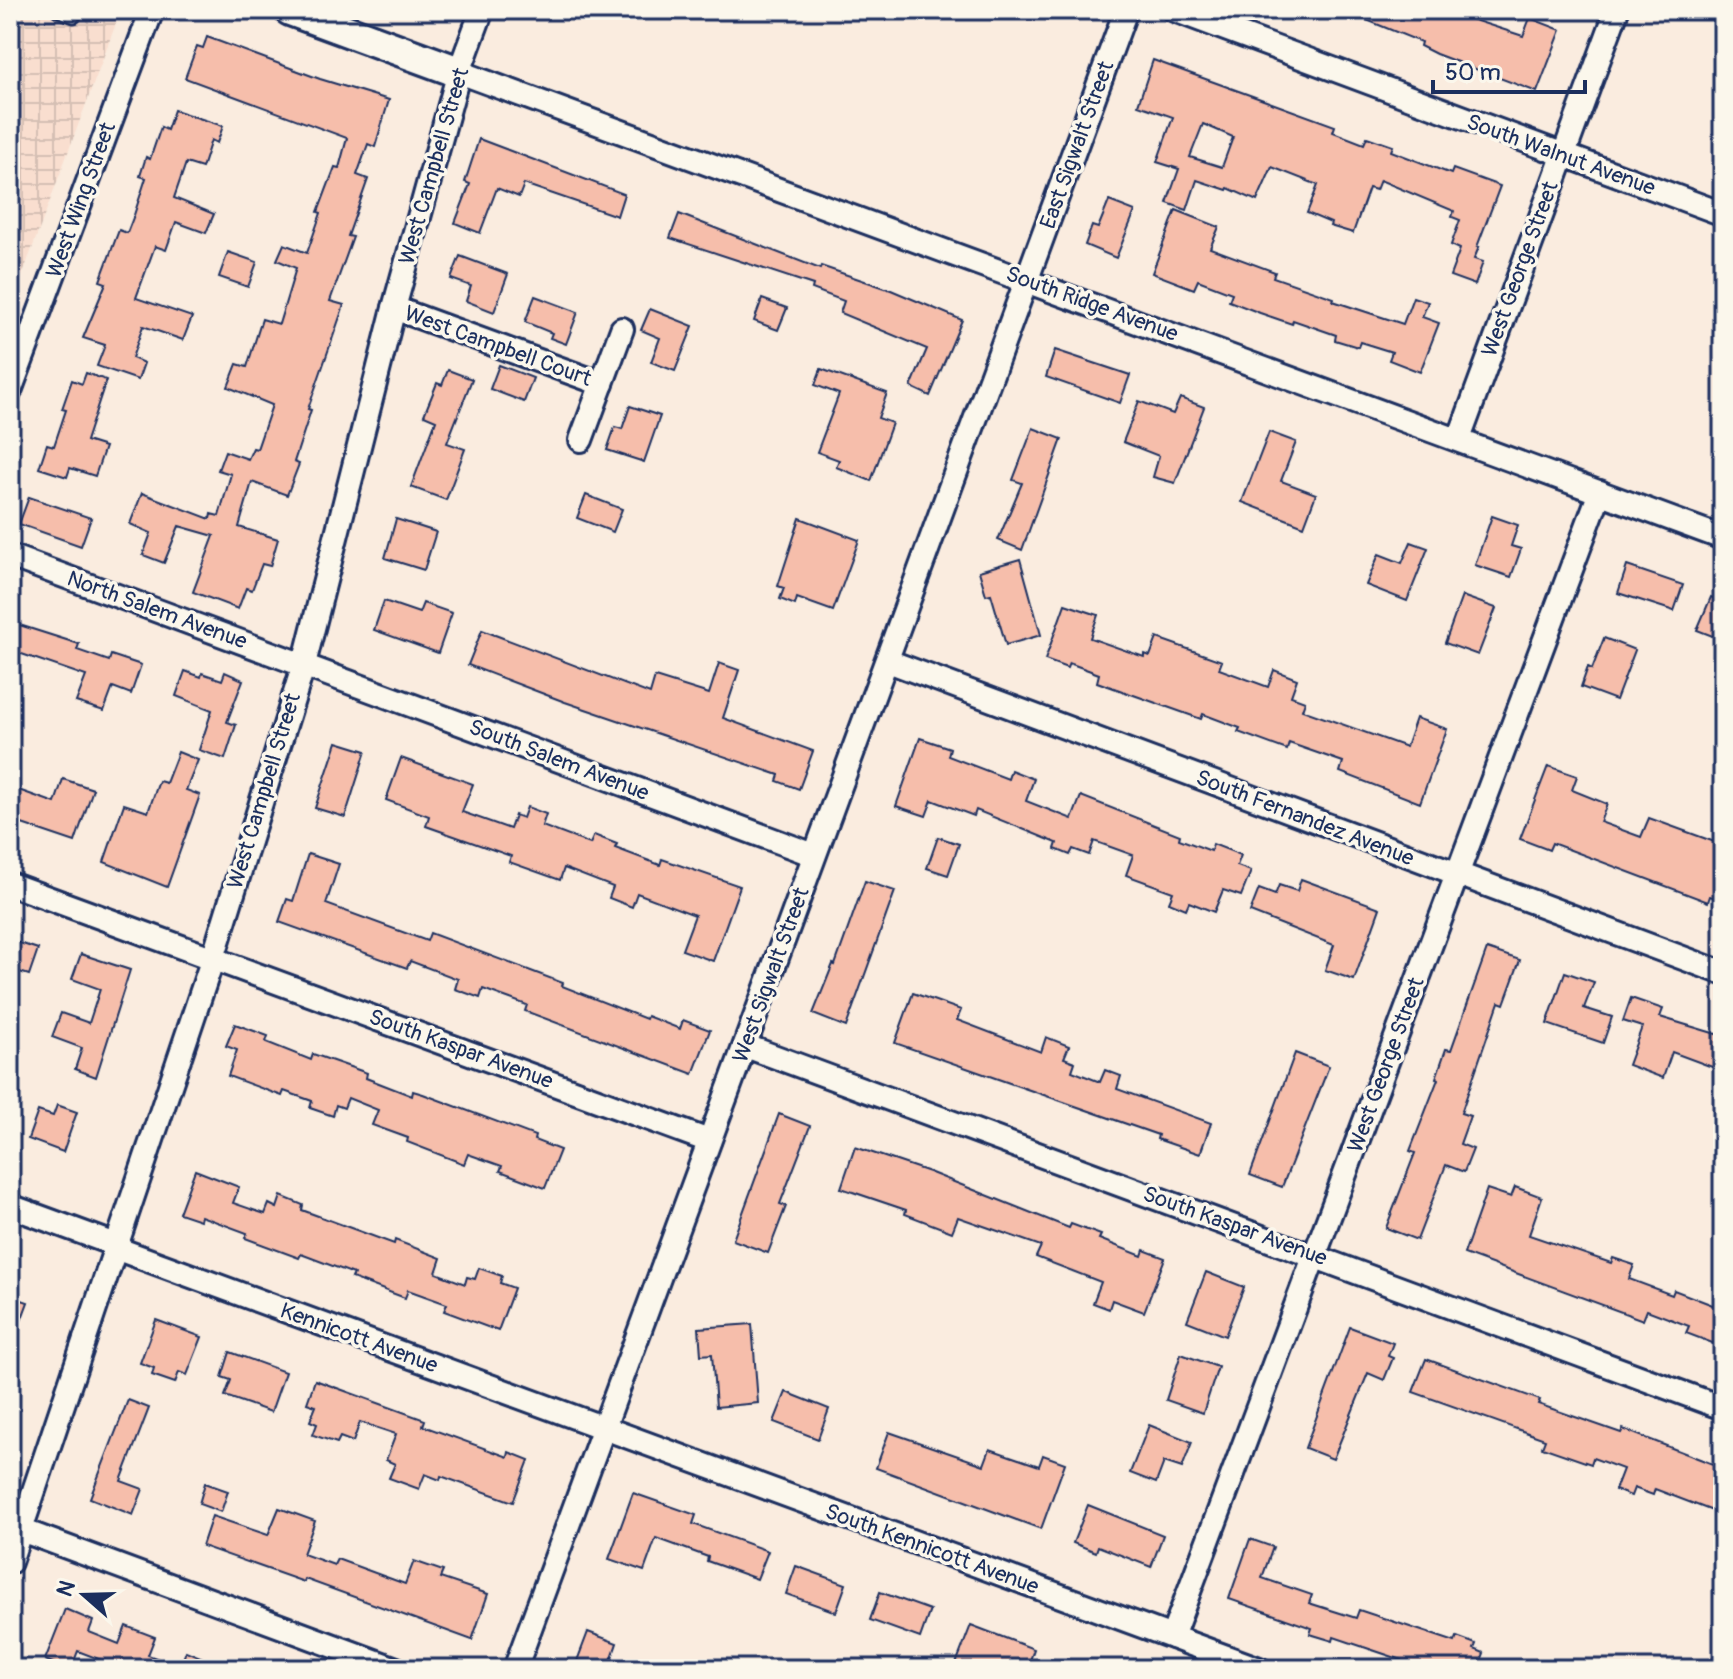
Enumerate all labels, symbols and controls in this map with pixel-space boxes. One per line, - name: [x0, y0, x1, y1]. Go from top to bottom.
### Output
- scale bar: [1433, 44, 1585, 94]
- street label: East Sigwalt Street: [1034, 57, 1120, 233]
- text: 50 m: [1445, 58, 1501, 87]
- street label: West Campbell Street: [393, 64, 476, 268]
- street label: South Walnut Avenue: [1463, 108, 1659, 202]
- street label: West Wing Street: [40, 118, 122, 282]
- street label: West George Street: [1475, 177, 1565, 361]
- street label: South Ridge Avenue: [1002, 260, 1182, 348]
- street label: West Campbell Court: [401, 299, 595, 393]
- street label: North Salem Avenue: [63, 564, 251, 656]
- street label: West Campbell Street: [221, 690, 307, 892]
- street label: South Salem Avenue: [465, 713, 653, 807]
- street label: South Fernandez Avenue: [1192, 764, 1418, 873]
- street label: West Sigwalt Street: [726, 883, 816, 1066]
- street label: West George Street: [1341, 973, 1431, 1157]
- street label: South Kaspar Avenue: [365, 1003, 557, 1095]
- street label: South Kaspar Avenue: [1139, 1180, 1331, 1272]
- street label: Kennicott Avenue: [276, 1297, 442, 1380]
- street label: South Kennicott Avenue: [821, 1497, 1043, 1601]
- north arrow: [44, 1555, 124, 1635]
- text: N: [50, 1577, 82, 1600]

